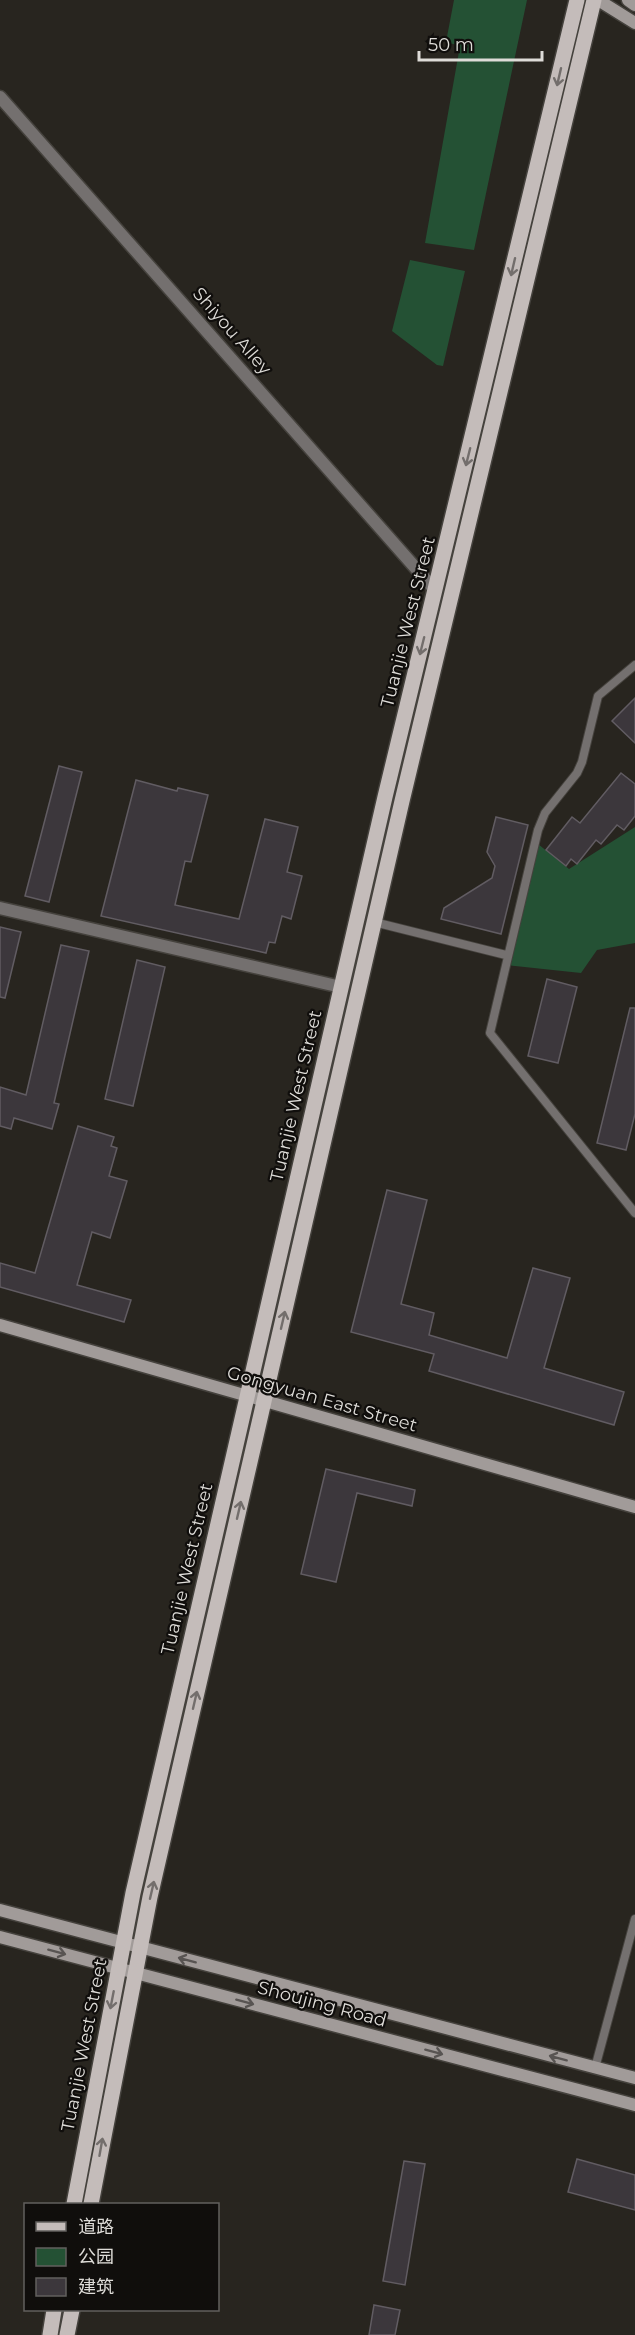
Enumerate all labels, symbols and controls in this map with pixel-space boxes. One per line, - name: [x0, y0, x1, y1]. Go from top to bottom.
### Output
- scale bar: [419, 24, 542, 62]
- text: 50 m: [428, 34, 474, 56]
- one-way arrow: [552, 68, 564, 87]
- one-way arrow: [507, 257, 519, 276]
- street label: Shiyou Alley: [188, 283, 276, 379]
- one-way arrow: [462, 447, 474, 466]
- street label: Tuanjie West Street: [376, 534, 440, 710]
- one-way arrow: [415, 636, 427, 655]
- street label: Tuanjie West Street: [266, 1008, 326, 1184]
- one-way arrow: [277, 1310, 289, 1329]
- street label: Gongyuan East Street: [224, 1361, 420, 1437]
- street label: Tuanjie West Street: [157, 1481, 217, 1657]
- one-way arrow: [234, 1501, 245, 1520]
- one-way arrow: [190, 1691, 201, 1710]
- one-way arrow: [146, 1881, 158, 1900]
- one-way arrow: [47, 1947, 66, 1959]
- one-way arrow: [178, 1953, 197, 1965]
- street label: Tuanjie West Street: [56, 1957, 112, 2133]
- street label: Shoujing Road: [255, 1976, 389, 2032]
- one-way arrow: [106, 1990, 117, 2009]
- one-way arrow: [235, 1997, 254, 2008]
- one-way arrow: [424, 2047, 443, 2058]
- one-way arrow: [549, 2052, 568, 2063]
- one-way arrow: [96, 2138, 107, 2157]
- legend: [24, 2203, 219, 2311]
- text: 道路: [78, 2216, 114, 2238]
- text: 公园: [78, 2246, 114, 2268]
- text: 建筑: [78, 2276, 114, 2298]

